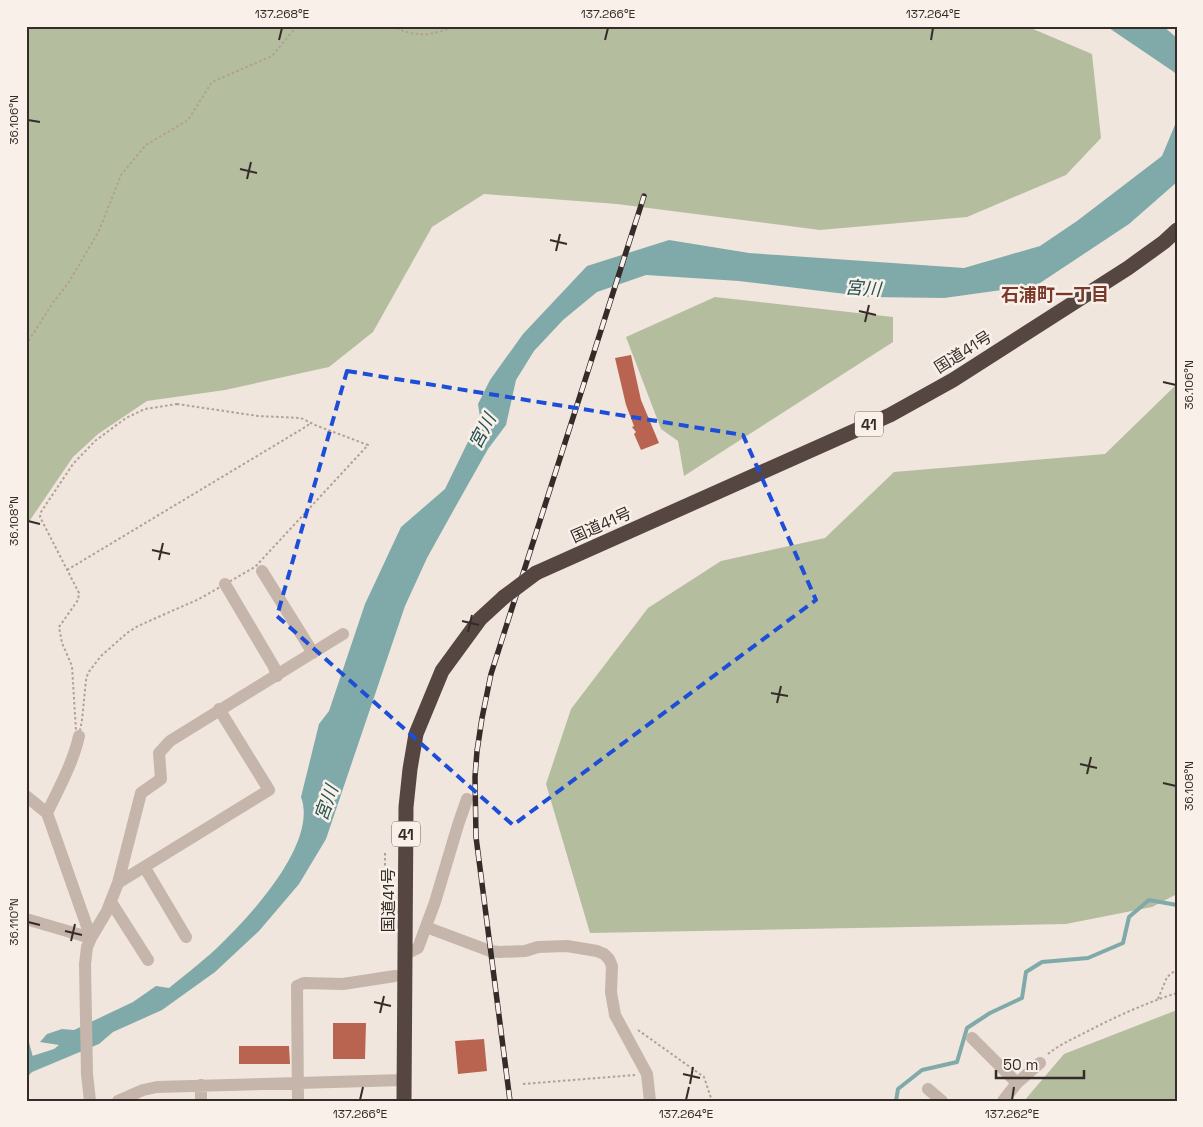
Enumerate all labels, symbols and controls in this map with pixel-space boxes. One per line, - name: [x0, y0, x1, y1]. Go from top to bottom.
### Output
- text: 137.268°E: [255, 6, 310, 22]
- text: 137.266°E: [581, 6, 636, 22]
- text: 137.264°E: [906, 6, 961, 22]
- text: 36.106°N: [6, 95, 22, 145]
- water label: 宮川: [844, 275, 884, 301]
- district label: 石浦町一丁目: [1001, 283, 1109, 306]
- street label: 国道41号: [930, 326, 996, 378]
- text: 36.106°N: [1181, 360, 1197, 410]
- water label: 宮川: [463, 408, 502, 452]
- road number: 41: [855, 412, 883, 436]
- text: 36.108°N: [6, 496, 22, 546]
- street label: 国道41号: [567, 502, 635, 548]
- text: 36.108°N: [1181, 761, 1197, 811]
- water label: 宮川: [309, 780, 344, 824]
- road number: 41: [392, 822, 420, 846]
- street label: 国道41号: [378, 868, 399, 932]
- text: 36.110°N: [6, 898, 22, 946]
- scale bar: [996, 1047, 1083, 1079]
- text: 50 m: [1003, 1055, 1038, 1074]
- text: 137.266°E: [333, 1106, 388, 1122]
- text: 137.264°E: [659, 1106, 714, 1122]
- text: 137.262°E: [985, 1106, 1039, 1122]

